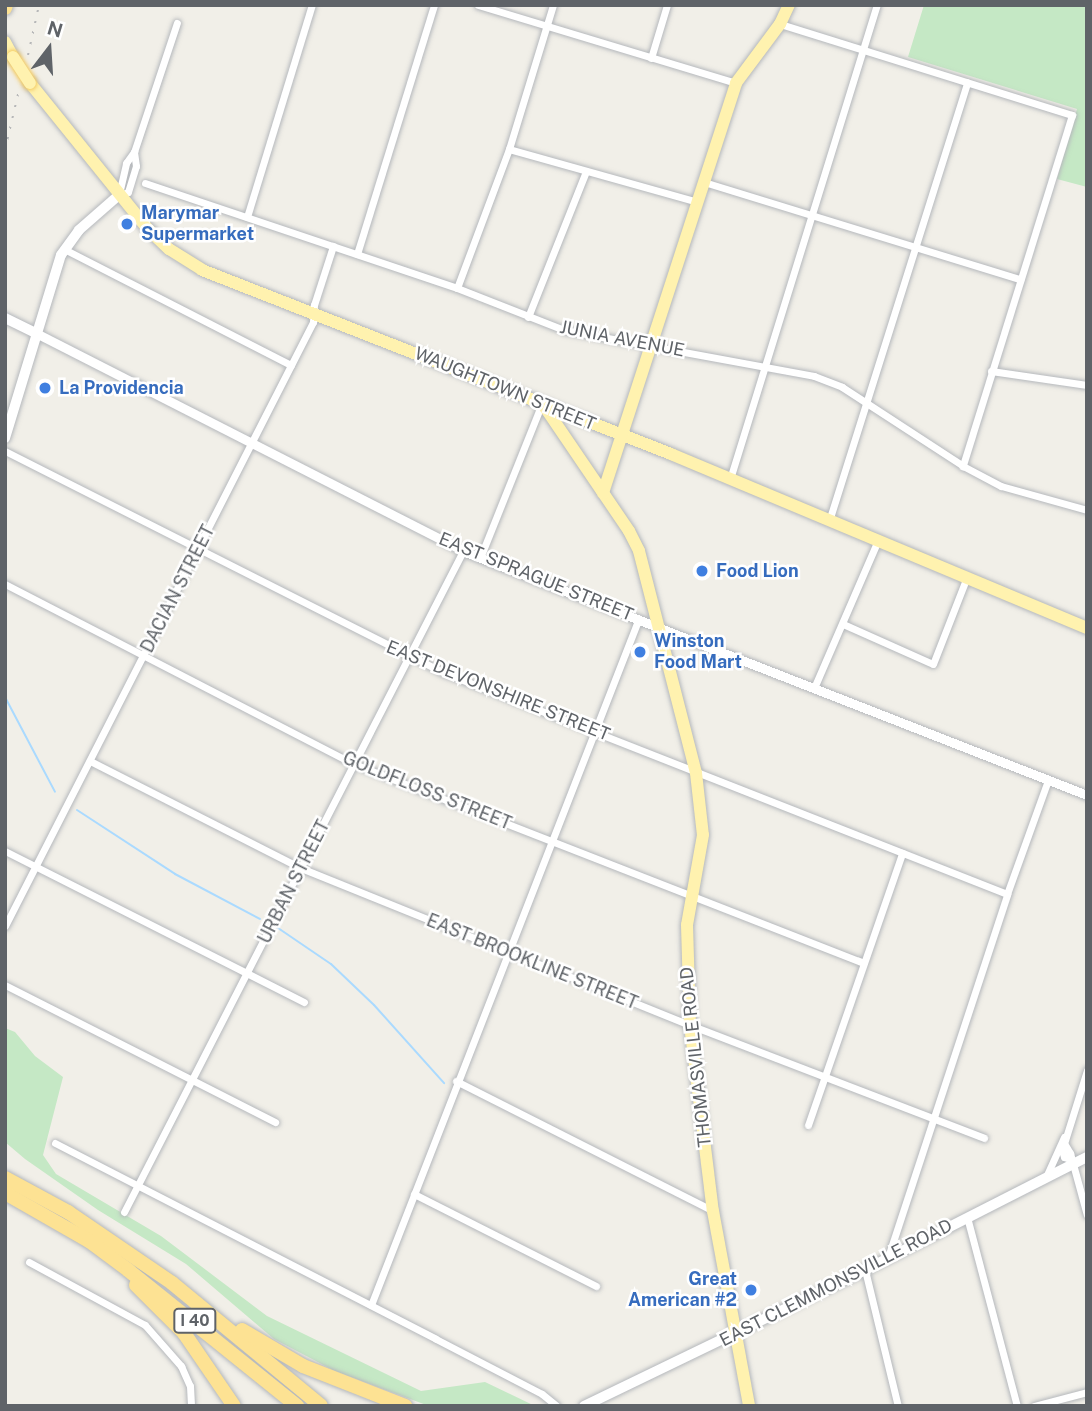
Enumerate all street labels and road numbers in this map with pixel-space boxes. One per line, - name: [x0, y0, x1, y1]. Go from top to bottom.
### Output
- street label: JUNIA AVENUE: [558, 316, 686, 362]
- street label: WAUGHTOWN STREET: [411, 343, 599, 435]
- street label: DACIAN STREET: [137, 522, 219, 656]
- street label: EAST SPRAGUE STREET: [436, 528, 636, 626]
- street label: EAST DEVONSHIRE STREET: [383, 636, 613, 746]
- street label: GOLDFLOSS STREET: [340, 747, 514, 835]
- street label: URBAN STREET: [254, 817, 334, 947]
- street label: EAST BROOKLINE STREET: [423, 910, 641, 1014]
- street label: THOMASVILLE ROAD: [676, 966, 716, 1148]
- street label: EAST CLEMMONSVILLE ROAD: [716, 1215, 956, 1351]
- road number: I 40: [172, 1308, 218, 1334]

